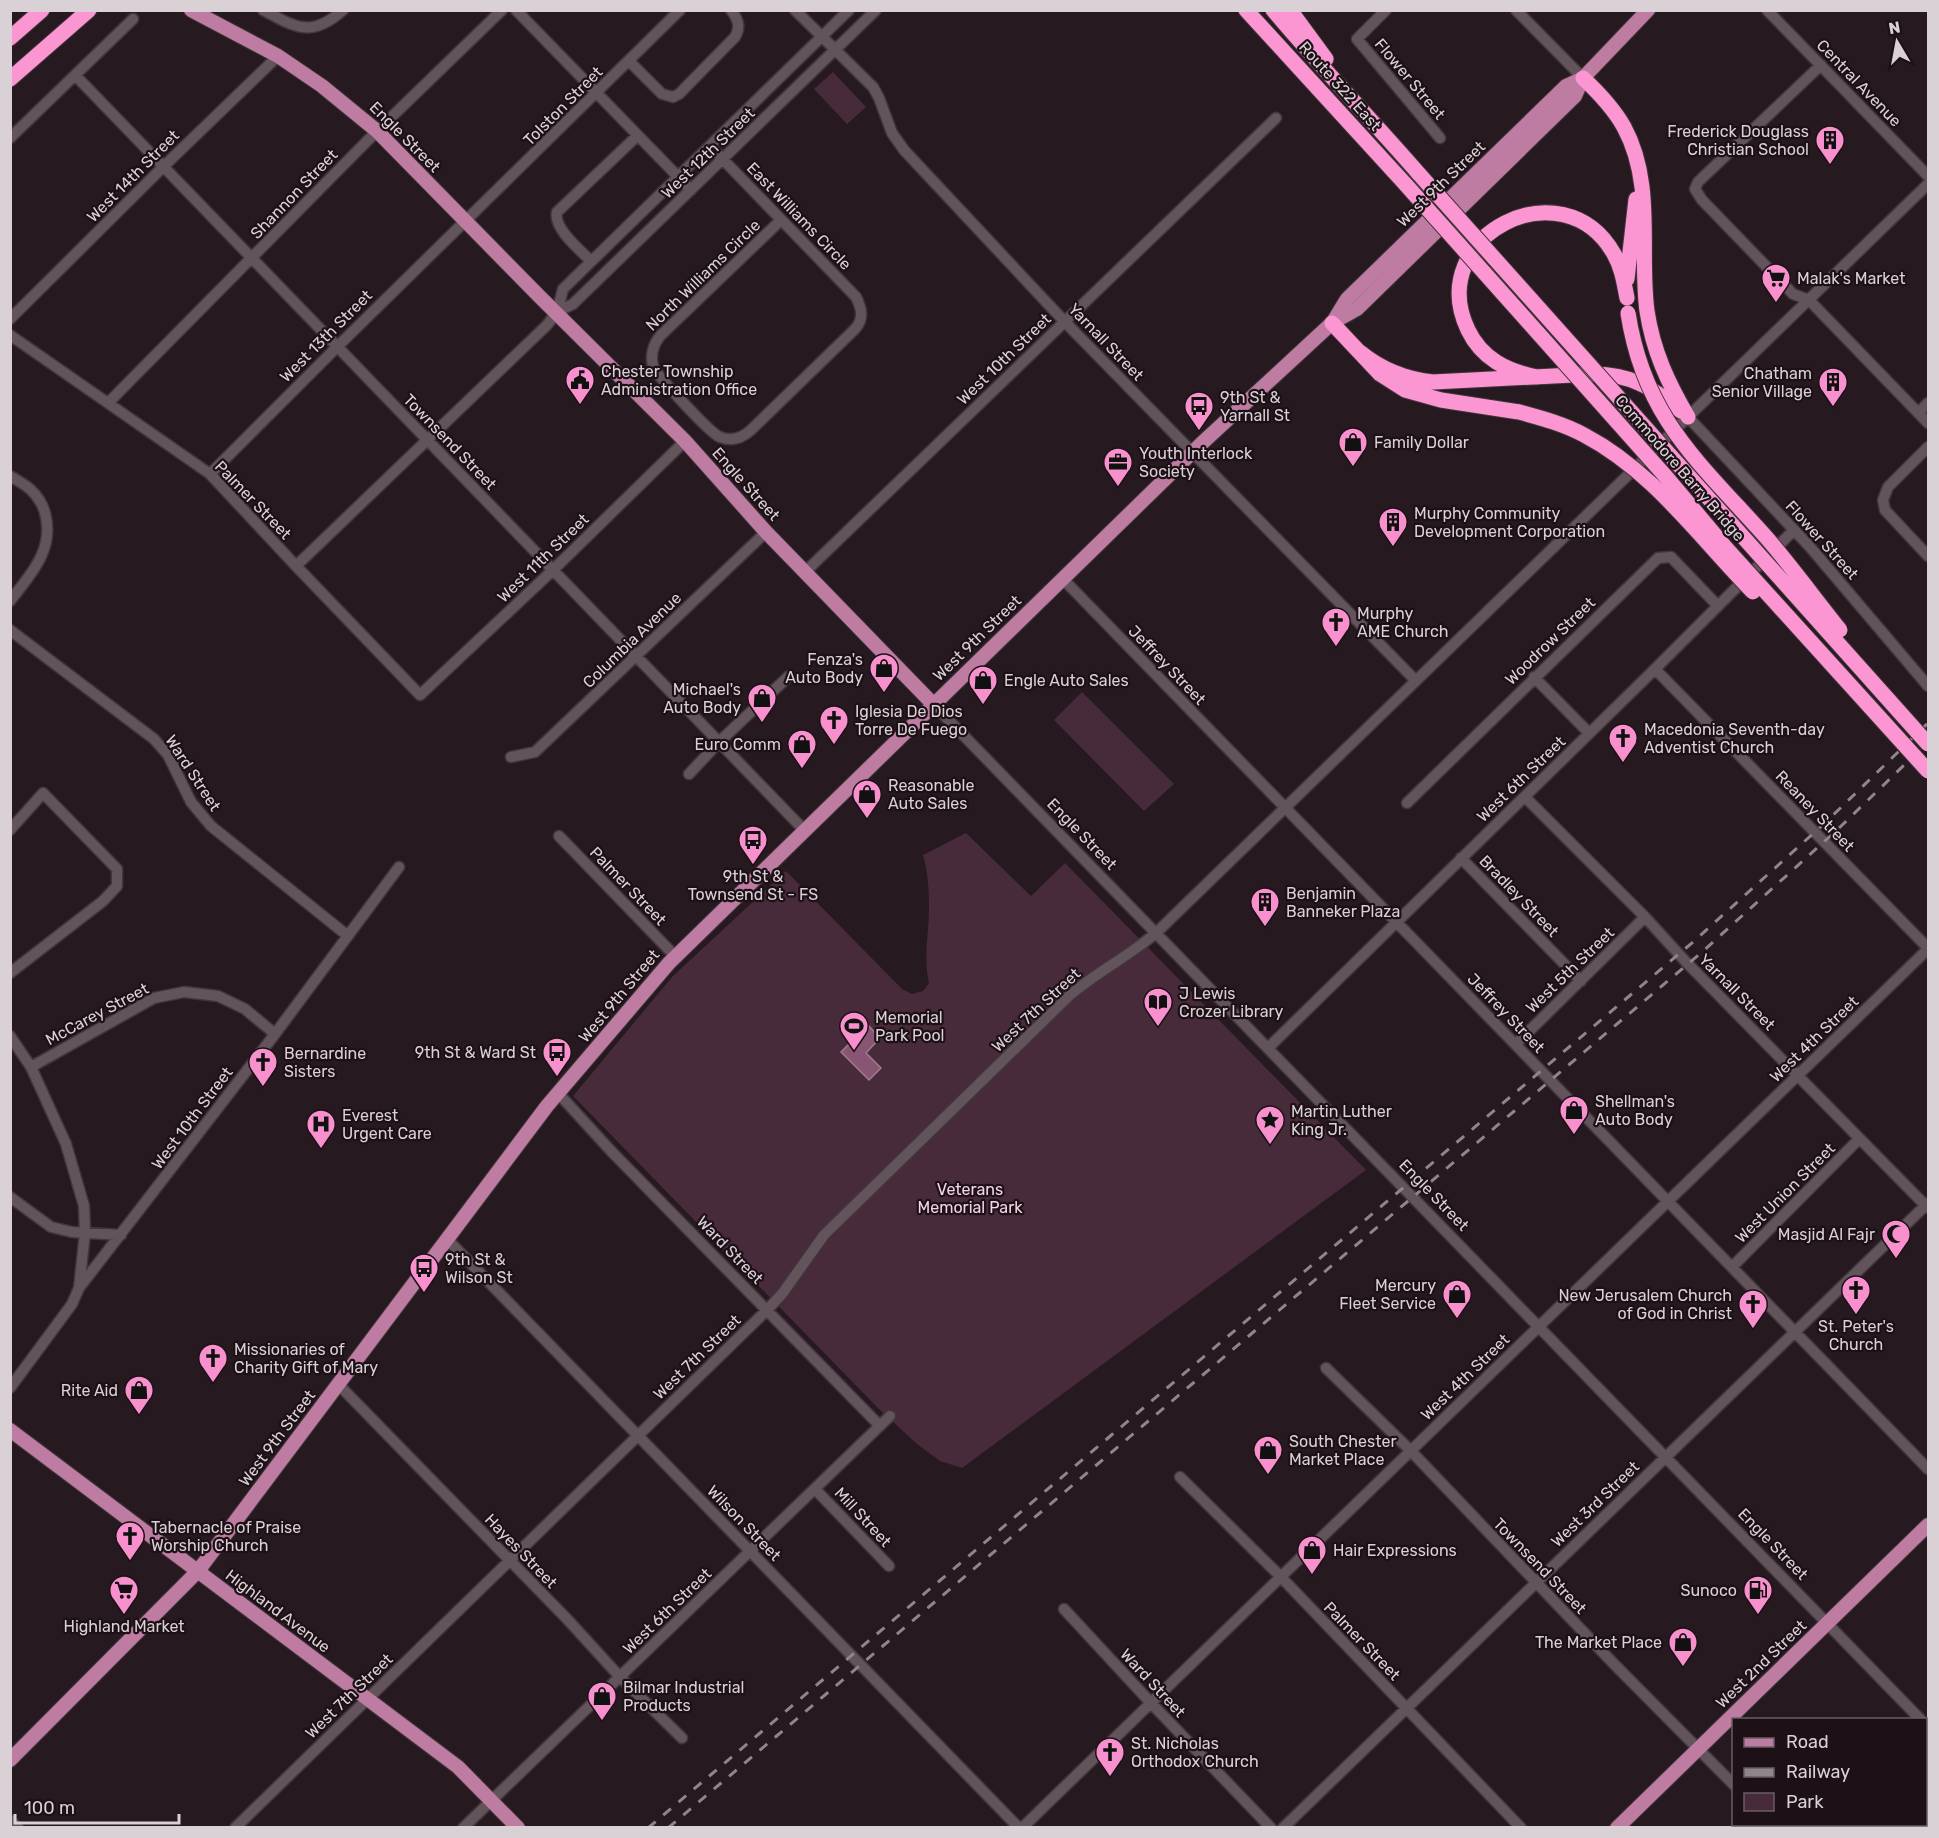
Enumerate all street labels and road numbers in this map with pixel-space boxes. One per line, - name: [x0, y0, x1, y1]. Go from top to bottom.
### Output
- street label: Flower Street: [1371, 35, 1449, 123]
- street label: Central Avenue: [1813, 36, 1905, 131]
- street label: Route 322 East: [1295, 37, 1385, 135]
- street label: Tolston Street: [519, 62, 607, 150]
- street label: Engle Street: [366, 98, 444, 176]
- street label: West 12th Street: [657, 104, 759, 202]
- street label: West 14th Street: [83, 126, 183, 226]
- street label: West 9th Street: [1393, 137, 1489, 231]
- street label: Shannon Street: [247, 145, 341, 243]
- street label: East Williams Circle: [743, 158, 855, 274]
- street label: North Williams Circle: [642, 215, 764, 335]
- street label: West 13th Street: [276, 286, 376, 386]
- street label: Yarnall Street: [1064, 299, 1148, 385]
- street label: West 10th Street: [953, 309, 1055, 409]
- street label: Townsend Street: [399, 390, 501, 494]
- street label: Commodore Barry Bridge: [1611, 391, 1749, 545]
- street label: Engle Street: [708, 443, 784, 525]
- street label: Palmer Street: [211, 457, 295, 543]
- street label: Flower Street: [1782, 497, 1862, 583]
- street label: West 11th Street: [493, 510, 593, 606]
- street label: Columbia Avenue: [579, 588, 685, 692]
- street label: West 9th Street: [929, 591, 1025, 685]
- street label: Woodrow Street: [1501, 593, 1599, 689]
- street label: Jeffrey Street: [1124, 621, 1210, 709]
- street label: Ward Street: [161, 731, 225, 815]
- street label: West 6th Street: [1473, 732, 1569, 826]
- street label: Reaney Street: [1772, 767, 1858, 855]
- street label: Engle Street: [1043, 794, 1121, 874]
- street label: Palmer Street: [586, 843, 670, 929]
- street label: Bradley Street: [1475, 851, 1563, 941]
- street label: West 5th Street: [1522, 923, 1618, 1017]
- street label: West 9th Street: [575, 946, 663, 1046]
- street label: Yarnall Street: [1695, 950, 1779, 1034]
- street label: West 7th Street: [988, 964, 1084, 1056]
- street label: Jeffrey Street: [1463, 969, 1549, 1057]
- street label: McCarey Street: [42, 979, 152, 1049]
- street label: West 4th Street: [1766, 992, 1862, 1086]
- street label: West 10th Street: [147, 1063, 237, 1173]
- street label: West Union Street: [1731, 1139, 1839, 1247]
- street label: Engle Street: [1395, 1155, 1473, 1235]
- street label: Ward Street: [693, 1212, 767, 1288]
- street label: West 7th Street: [649, 1311, 745, 1403]
- street label: West 4th Street: [1417, 1330, 1513, 1424]
- street label: West 9th Street: [235, 1386, 319, 1490]
- street label: West 3rd Street: [1547, 1457, 1643, 1551]
- street label: Wilson Street: [703, 1481, 785, 1565]
- street label: Mill Street: [831, 1483, 895, 1551]
- street label: Engle Street: [1734, 1504, 1812, 1584]
- street label: Hayes Street: [481, 1510, 561, 1592]
- street label: Townsend Street: [1489, 1514, 1591, 1618]
- street label: West 6th Street: [619, 1564, 715, 1658]
- street label: Highland Avenue: [222, 1565, 334, 1657]
- street label: Palmer Street: [1320, 1598, 1404, 1684]
- street label: West 2nd Street: [1712, 1616, 1810, 1712]
- street label: Ward Street: [1116, 1645, 1190, 1721]
- street label: West 7th Street: [301, 1650, 397, 1742]

